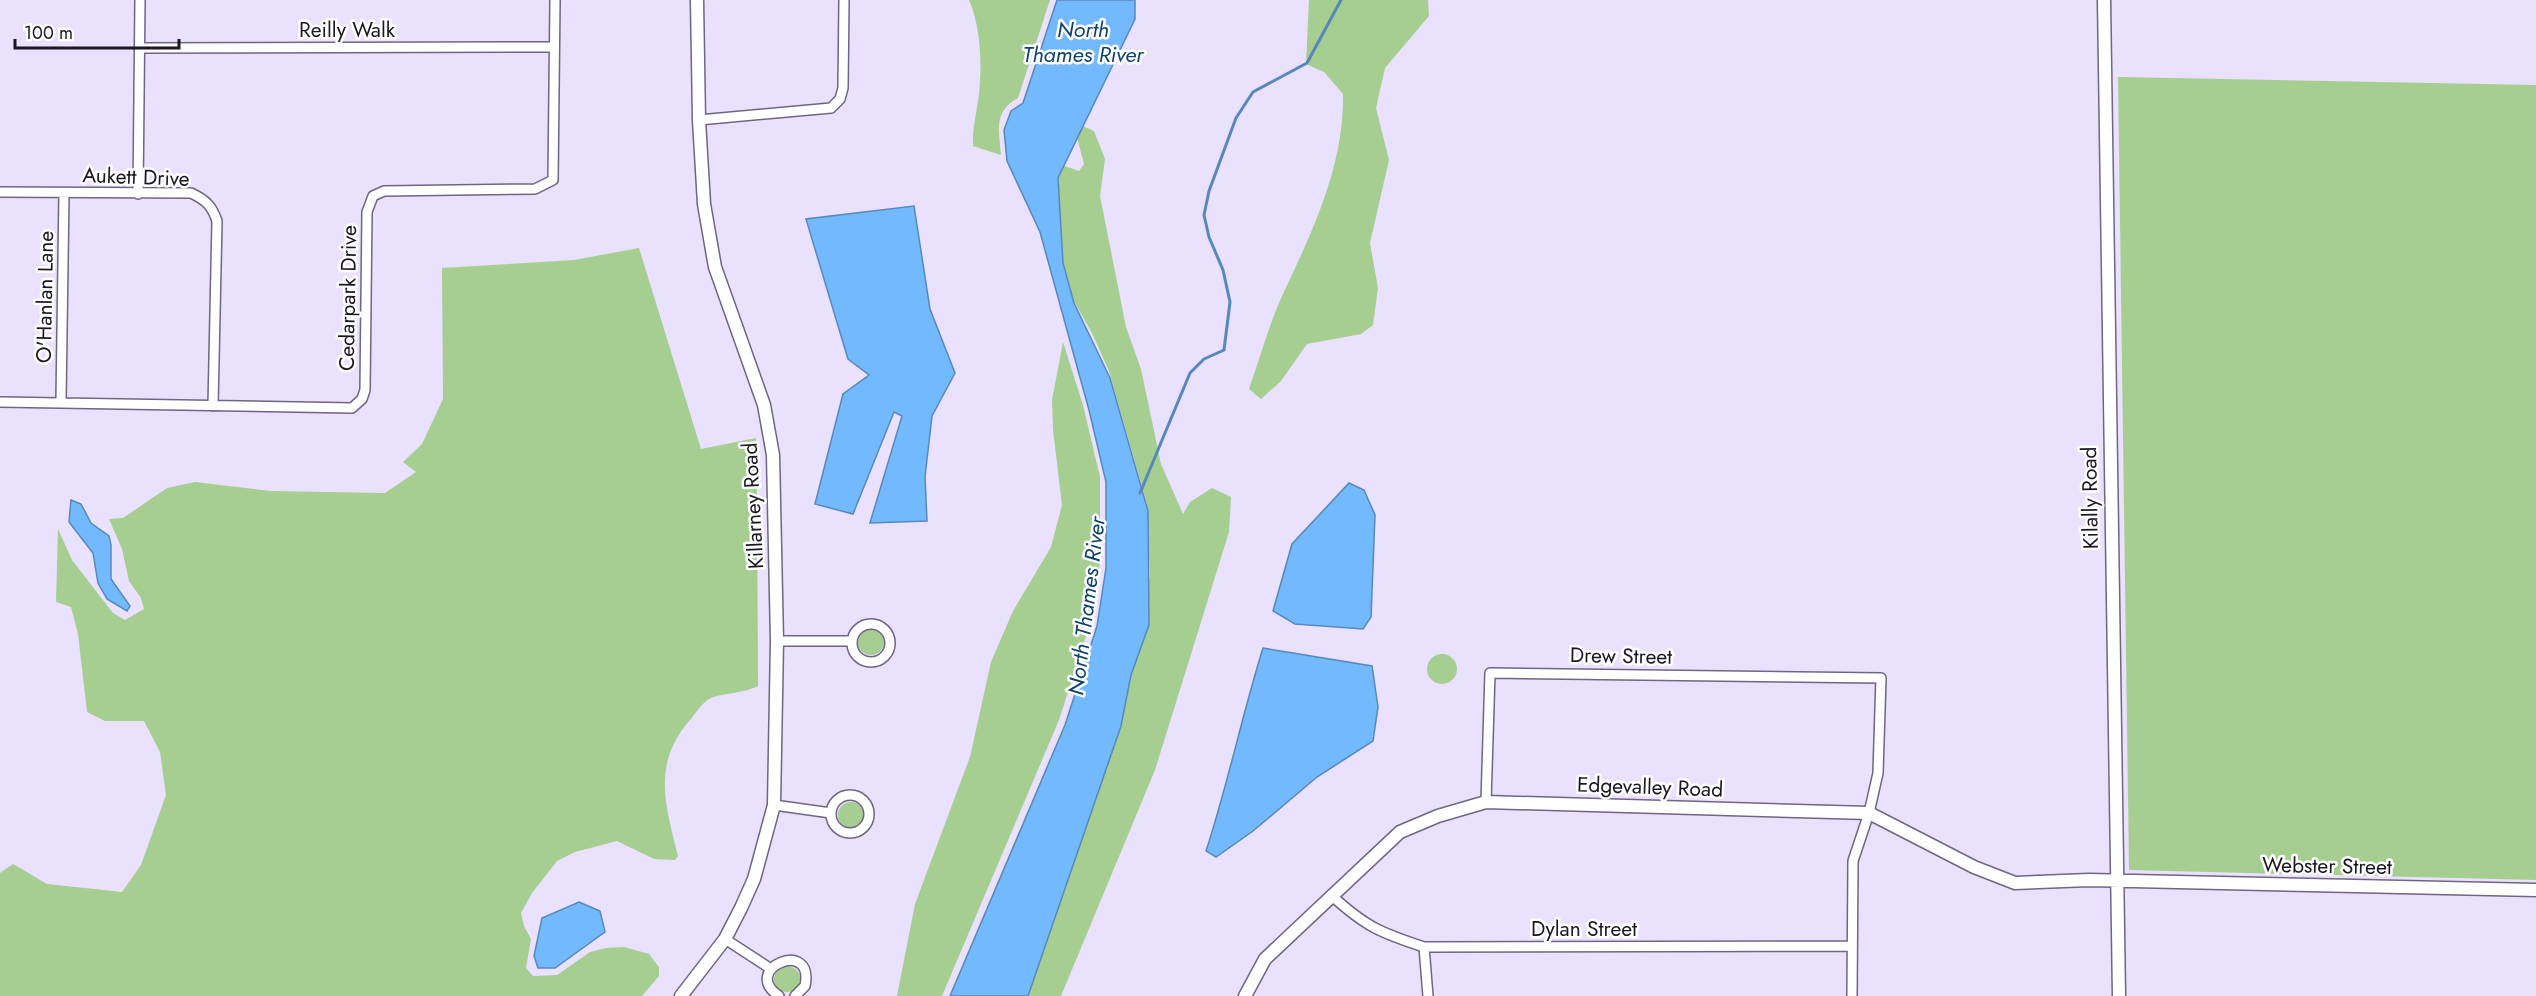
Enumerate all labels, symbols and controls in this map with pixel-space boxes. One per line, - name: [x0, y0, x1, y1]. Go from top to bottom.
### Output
- scale bar: [15, 12, 178, 50]
- water label: North Thames River: [1022, 13, 1145, 70]
- street label: Reilly Walk: [299, 15, 396, 45]
- text: 100 m: [24, 20, 73, 46]
- street label: Aukett Drive: [82, 160, 190, 194]
- street label: Cedarpark Drive: [332, 225, 364, 371]
- street label: O'Hanlan Lane: [29, 230, 61, 363]
- street label: Killarney Road: [735, 442, 771, 570]
- street label: Kilally Road: [2074, 446, 2106, 550]
- water label: North Thames River: [1059, 513, 1113, 697]
- street label: Drew Street: [1570, 640, 1672, 672]
- street label: Edgevalley Road: [1576, 769, 1724, 805]
- street label: Webster Street: [2262, 850, 2392, 882]
- street label: Dylan Street: [1531, 914, 1637, 944]

